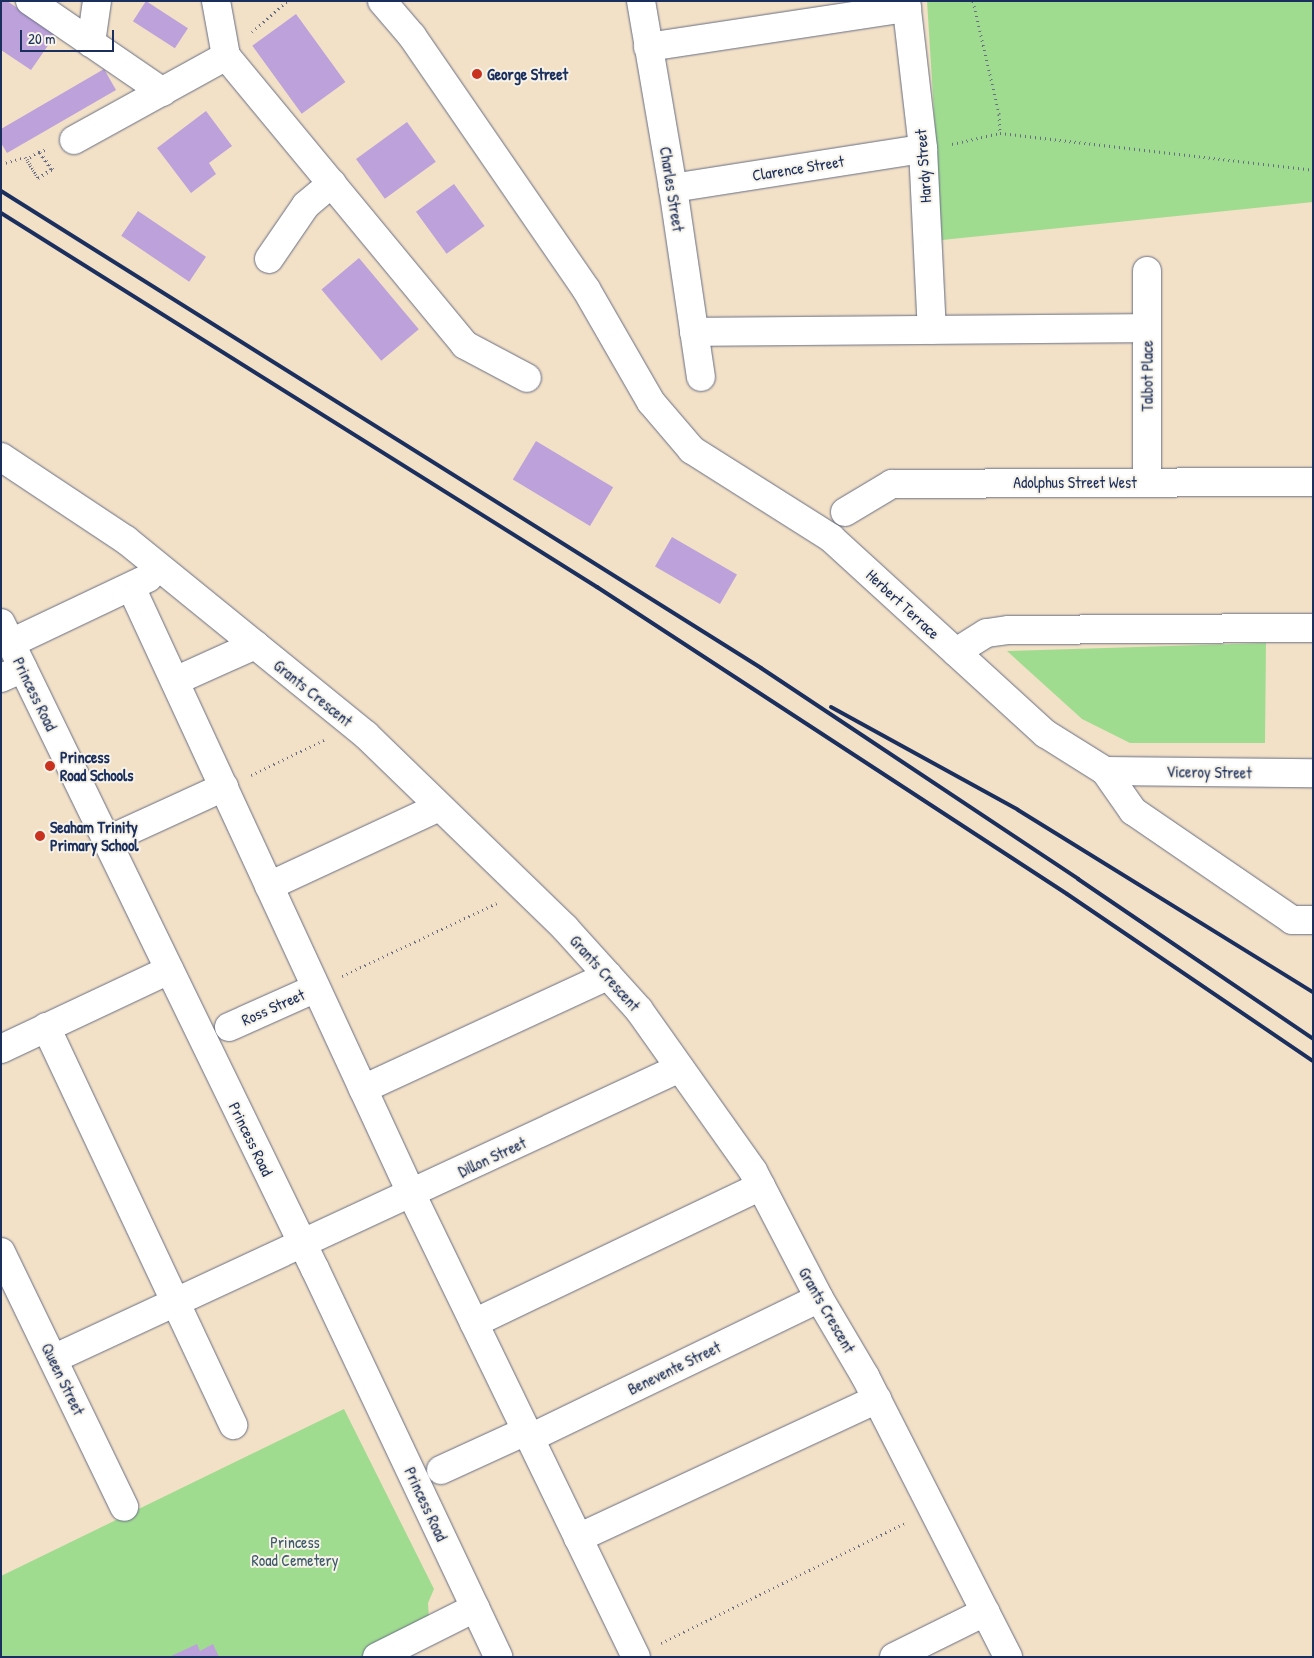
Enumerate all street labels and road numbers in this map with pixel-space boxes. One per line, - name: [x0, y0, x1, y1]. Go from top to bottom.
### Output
- street label: Hardy Street: [911, 128, 935, 204]
- street label: Charles Street: [656, 145, 688, 233]
- street label: Clarence Street: [751, 151, 845, 185]
- street label: Talbot Place: [1137, 340, 1157, 412]
- street label: Adolphus Street West: [1013, 472, 1137, 492]
- street label: Herbert Terrace: [862, 565, 944, 643]
- street label: Princess Road: [9, 654, 61, 734]
- street label: Grants Crescent: [270, 656, 356, 730]
- street label: Viceroy Street: [1166, 762, 1252, 782]
- street label: Grants Crescent: [566, 931, 644, 1015]
- street label: Ross Street: [239, 985, 307, 1029]
- street label: Princess Road: [225, 1099, 277, 1179]
- street label: Dillon Street: [455, 1133, 529, 1181]
- street label: Grants Crescent: [795, 1264, 859, 1356]
- street label: Benevente Street: [624, 1337, 724, 1399]
- street label: Queen Street: [37, 1340, 89, 1418]
- street label: Princess Road: [401, 1464, 451, 1544]

